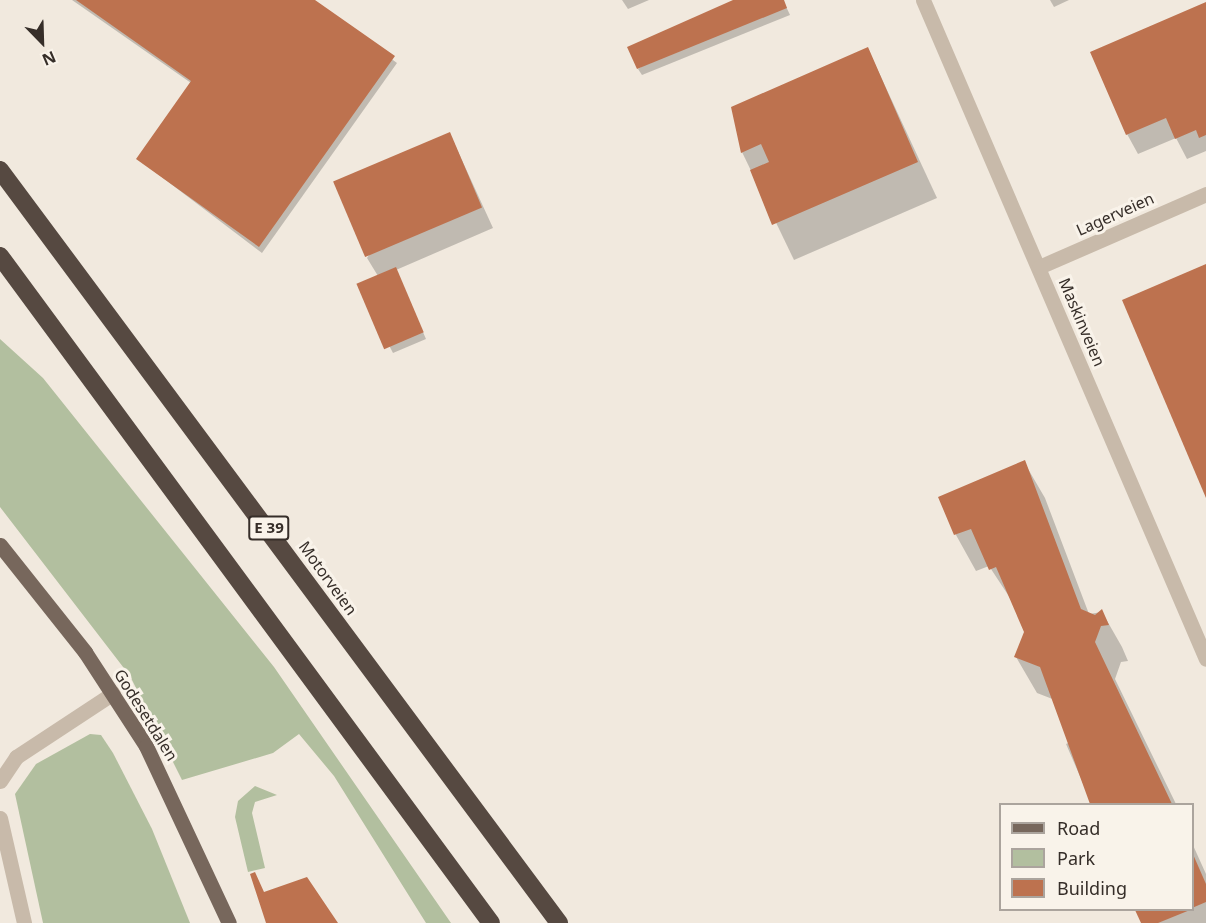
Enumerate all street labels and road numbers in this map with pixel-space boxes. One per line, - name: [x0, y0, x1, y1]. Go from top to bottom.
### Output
- street label: Lagerveien: [1073, 188, 1157, 240]
- street label: Maskinveien: [1055, 275, 1109, 369]
- road number: E 39: [248, 516, 290, 540]
- street label: Motorveien: [295, 537, 361, 619]
- street label: Godesetdalen: [110, 666, 182, 764]

